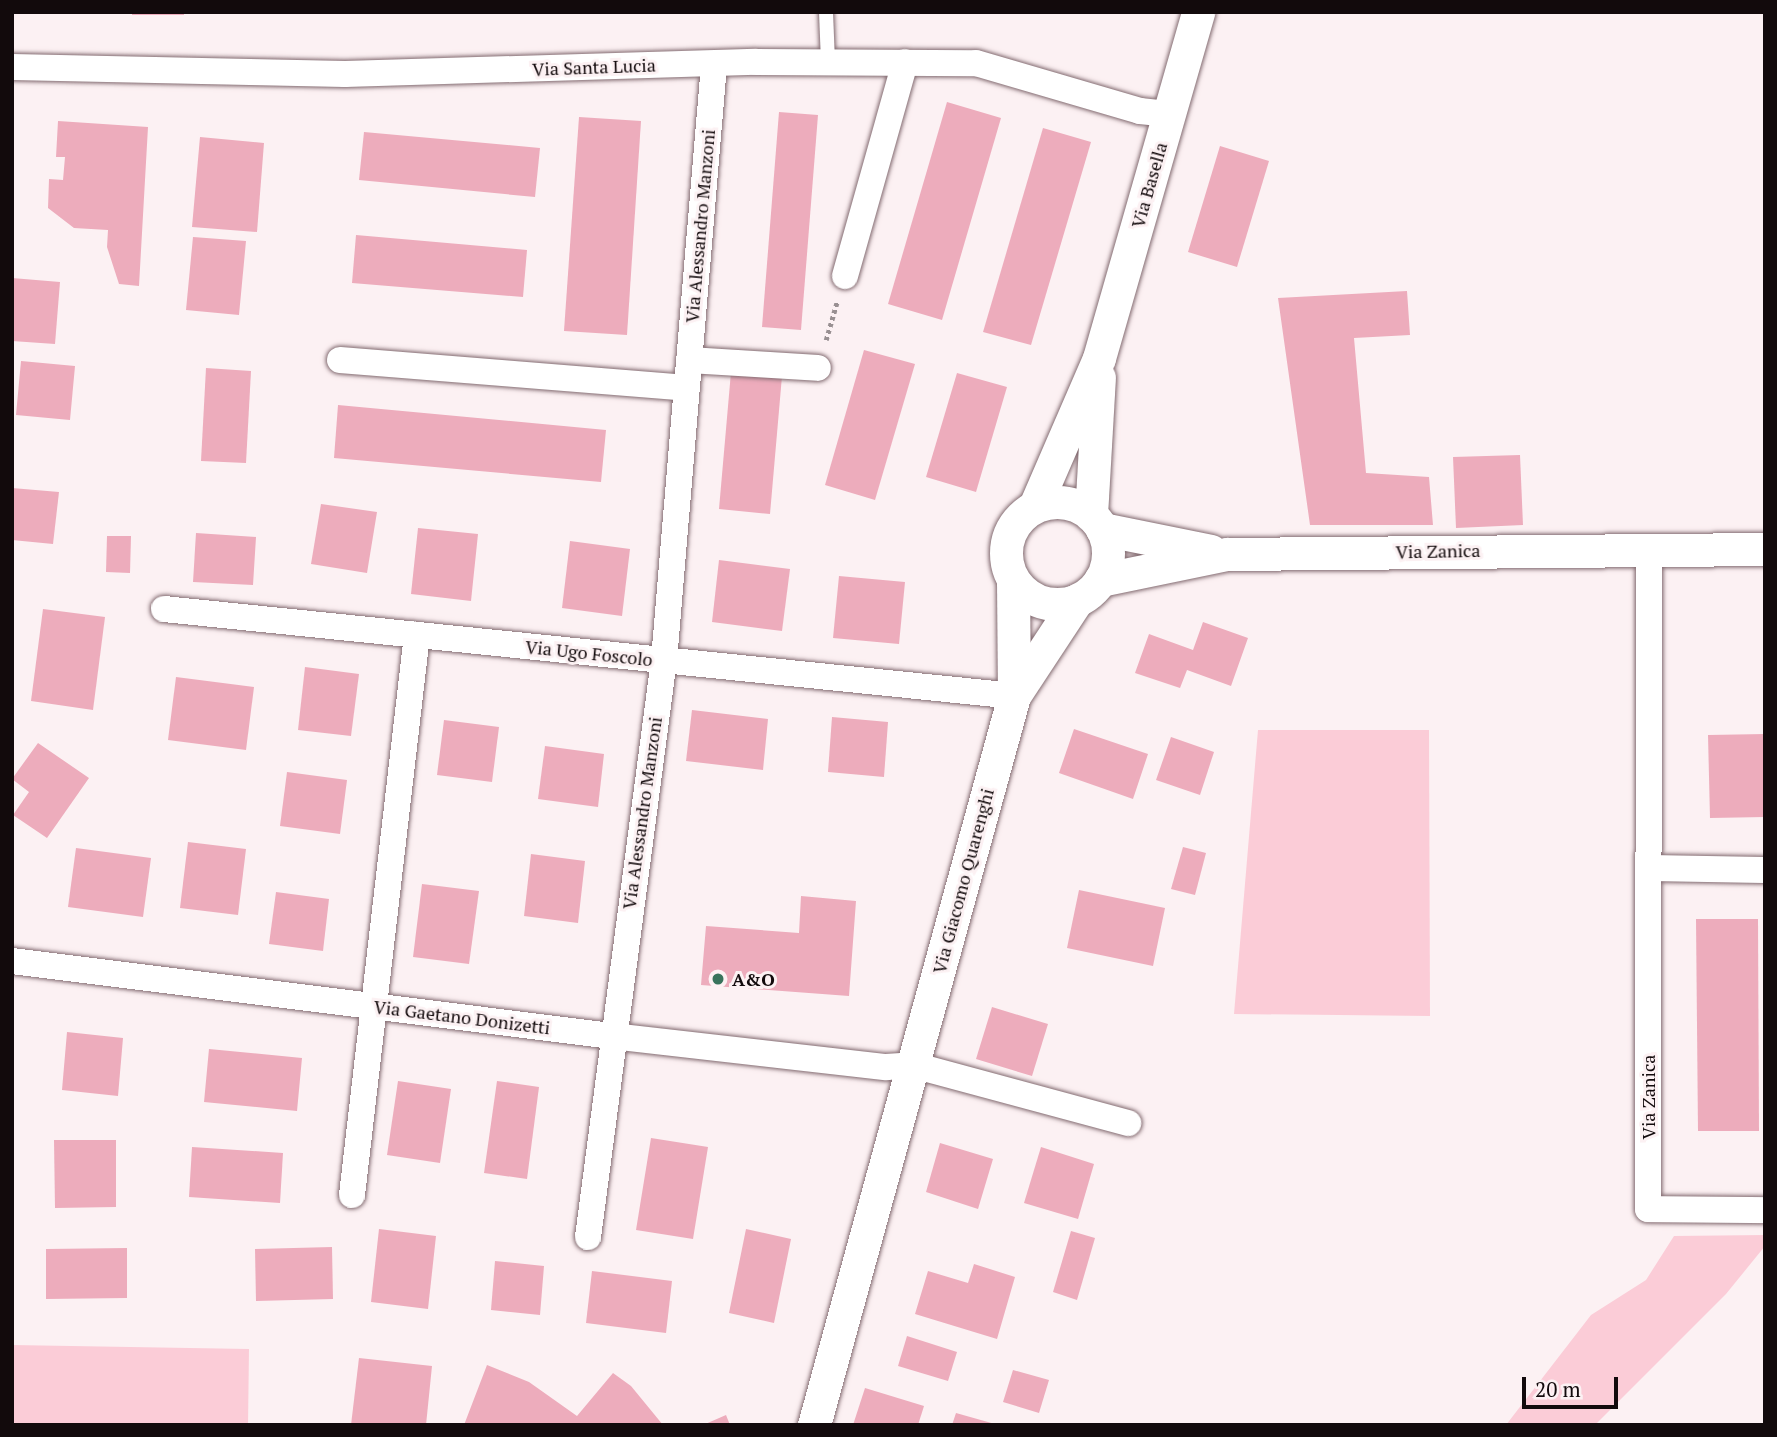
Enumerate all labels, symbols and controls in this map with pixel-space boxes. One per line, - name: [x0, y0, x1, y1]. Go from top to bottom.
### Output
- street label: Via Santa Lucia: [532, 54, 656, 80]
- street label: Via Alessandro Manzoni: [681, 128, 719, 324]
- street label: Via Basella: [1126, 140, 1172, 230]
- street label: Via Zanica: [1395, 539, 1481, 563]
- street label: Via Ugo Foscolo: [524, 636, 654, 670]
- street label: Via Alessandro Manzoni: [618, 715, 666, 911]
- street label: Via Giacomo Quarenghi: [928, 786, 998, 976]
- place label: A&O: [732, 968, 775, 990]
- marker: A&O: [710, 971, 726, 987]
- street label: Via Gaetano Donizetti: [372, 995, 552, 1039]
- street label: Via Zanica: [1637, 1055, 1659, 1139]
- scale bar: [1525, 1364, 1621, 1408]
- text: 20 m: [1535, 1375, 1581, 1403]

